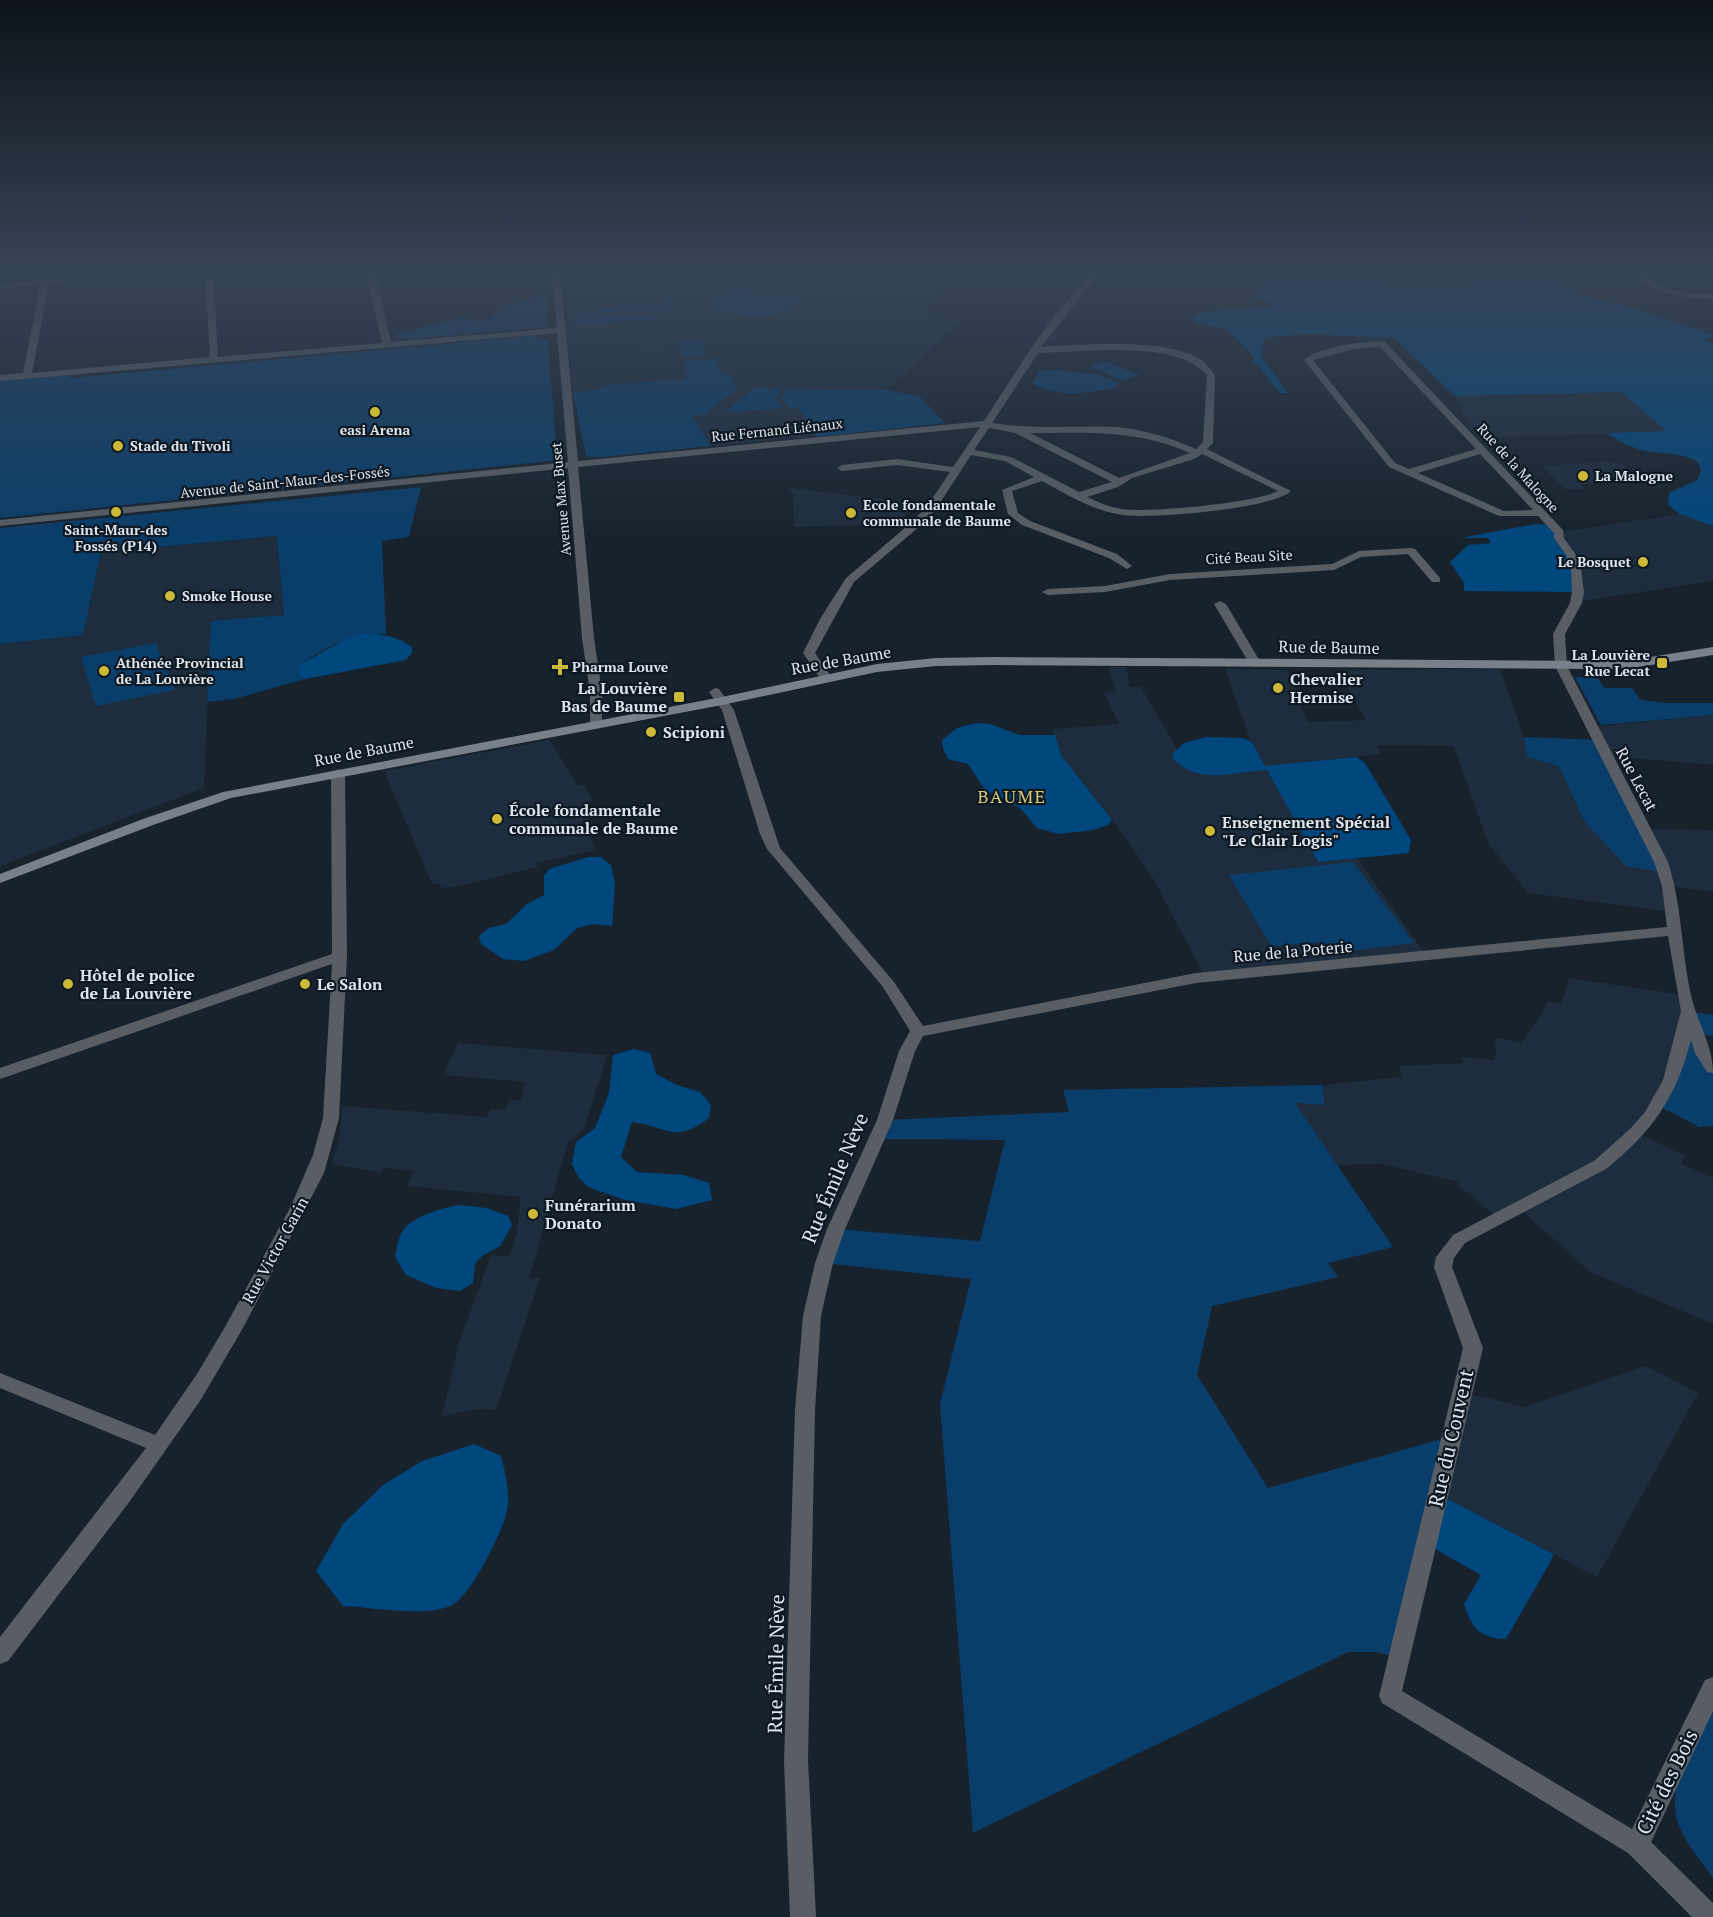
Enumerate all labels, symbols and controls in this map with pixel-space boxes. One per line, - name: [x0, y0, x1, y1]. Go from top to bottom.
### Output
- marker: easi Arena: [368, 405, 382, 419]
- street label: Rue Fernand Liénaux: [710, 413, 844, 446]
- street label: Rue de la Malogne: [1473, 419, 1564, 516]
- place label: easi Arena: [340, 420, 410, 439]
- place label: Stade du Tivoli: [130, 436, 231, 455]
- marker: Stade du Tivoli: [111, 439, 125, 453]
- street label: Avenue Max Buset: [546, 441, 575, 557]
- street label: Avenue de Saint-Maur-des-Fossés: [179, 461, 391, 502]
- place label: La Malogne: [1595, 466, 1673, 485]
- marker: La Malogne: [1576, 469, 1590, 483]
- place label: Ecole fondamentale communale de Baume: [863, 495, 1011, 530]
- marker: Saint-Maur-des Fossés (P14): [109, 505, 123, 519]
- marker: Ecole fondamentale communale de Baume: [844, 506, 858, 520]
- place label: Saint-Maur-des Fossés (P14): [64, 520, 168, 555]
- street label: Cité Beau Site: [1205, 545, 1293, 568]
- place label: Le Bosquet: [1558, 552, 1631, 571]
- marker: Le Bosquet: [1636, 555, 1650, 569]
- place label: Smoke House: [182, 586, 272, 605]
- marker: Smoke House: [163, 589, 177, 603]
- street label: Rue de Baume: [1278, 635, 1380, 659]
- street label: Rue de Baume: [789, 640, 893, 680]
- place label: La Louvière Rue Lecat: [1572, 645, 1650, 680]
- place label: Athénée Provincial de La Louvière: [116, 653, 244, 688]
- marker: La Louvière Rue Lecat: [1655, 656, 1669, 670]
- place label: Pharma Louve: [572, 657, 669, 676]
- marker: Pharma Louve: [553, 660, 567, 674]
- marker: Athénée Provincial de La Louvière: [97, 664, 111, 678]
- place label: Chevalier Hermise: [1290, 668, 1363, 708]
- place label: La Louvière Bas de Baume: [561, 677, 667, 717]
- marker: Chevalier Hermise: [1271, 681, 1285, 695]
- marker: La Louvière Bas de Baume: [672, 690, 686, 704]
- place label: Scipioni: [663, 721, 725, 743]
- marker: Scipioni: [644, 725, 658, 739]
- street label: Rue de Baume: [312, 731, 416, 771]
- street label: Rue Lecat: [1611, 743, 1663, 815]
- district label: BAUME: [977, 784, 1047, 808]
- place label: École fondamentale communale de Baume: [509, 799, 678, 839]
- place label: Enseignement Spécial "Le Clair Logis": [1222, 811, 1390, 851]
- marker: École fondamentale communale de Baume: [490, 812, 504, 826]
- marker: Enseignement Spécial "Le Clair Logis": [1203, 824, 1217, 838]
- street label: Rue de la Poterie: [1232, 935, 1354, 967]
- place label: Hôtel de police de La Louvière: [80, 964, 195, 1004]
- place label: Le Salon: [317, 973, 383, 995]
- marker: Hôtel de police de La Louvière: [61, 977, 75, 991]
- marker: Le Salon: [298, 977, 312, 991]
- street label: Rue Émile Nève: [795, 1108, 874, 1247]
- street label: Rue Victor Garin: [237, 1192, 314, 1307]
- place label: Funérarium Donato: [545, 1194, 636, 1234]
- marker: Funérarium Donato: [526, 1207, 540, 1221]
- street label: Rue du Couvent: [1422, 1366, 1480, 1509]
- street label: Rue Émile Nève: [761, 1594, 790, 1734]
- street label: Cité des Bois: [1629, 1725, 1704, 1839]

